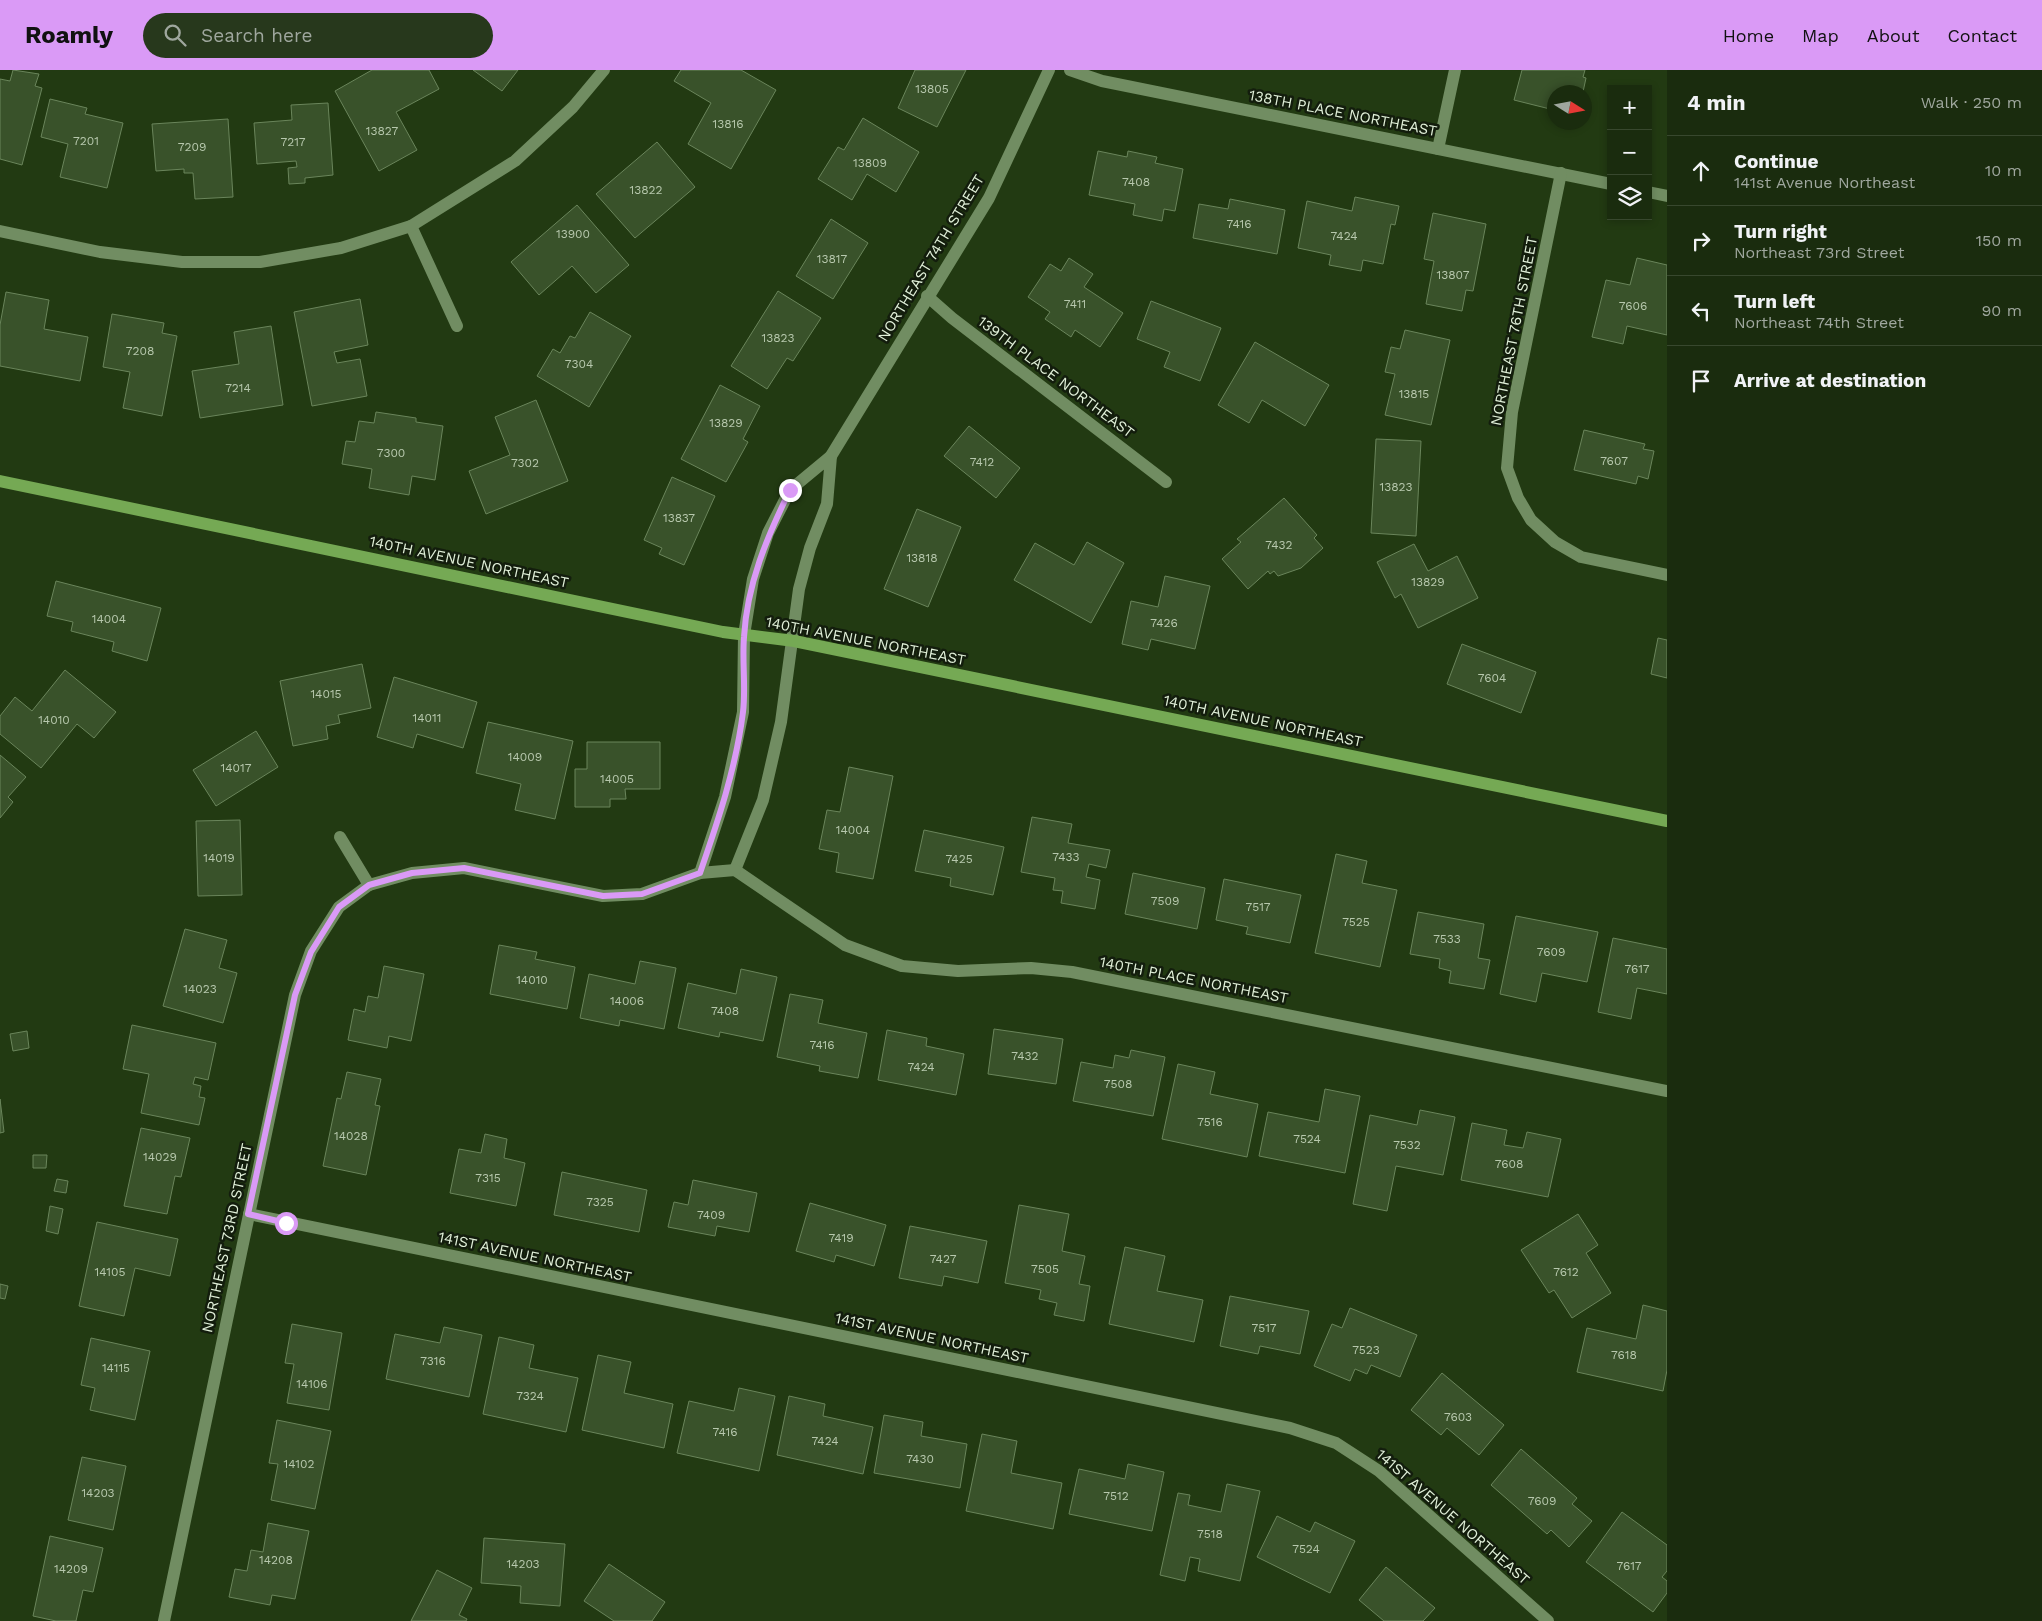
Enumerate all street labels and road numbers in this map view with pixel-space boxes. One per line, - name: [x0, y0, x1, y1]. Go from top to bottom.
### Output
- street label: 138TH PLACE NORTHEAST: [1247, 86, 1439, 140]
- street label: NORTHEAST 74TH STREET: [874, 171, 988, 345]
- street label: NORTHEAST 76TH STREET: [1487, 235, 1541, 427]
- street label: 139TH PLACE NORTHEAST: [974, 312, 1138, 442]
- street label: 140TH AVENUE NORTHEAST: [368, 532, 570, 592]
- street label: 140TH AVENUE NORTHEAST: [765, 613, 967, 669]
- street label: 140TH AVENUE NORTHEAST: [1162, 691, 1364, 751]
- street label: 140TH PLACE NORTHEAST: [1098, 953, 1290, 1007]
- street label: NORTHEAST 73RD STREET: [198, 1142, 256, 1334]
- street label: 141ST AVENUE NORTHEAST: [437, 1228, 633, 1286]
- street label: 141ST AVENUE NORTHEAST: [834, 1309, 1030, 1367]
- street label: 141ST AVENUE NORTHEAST: [1373, 1446, 1533, 1588]

